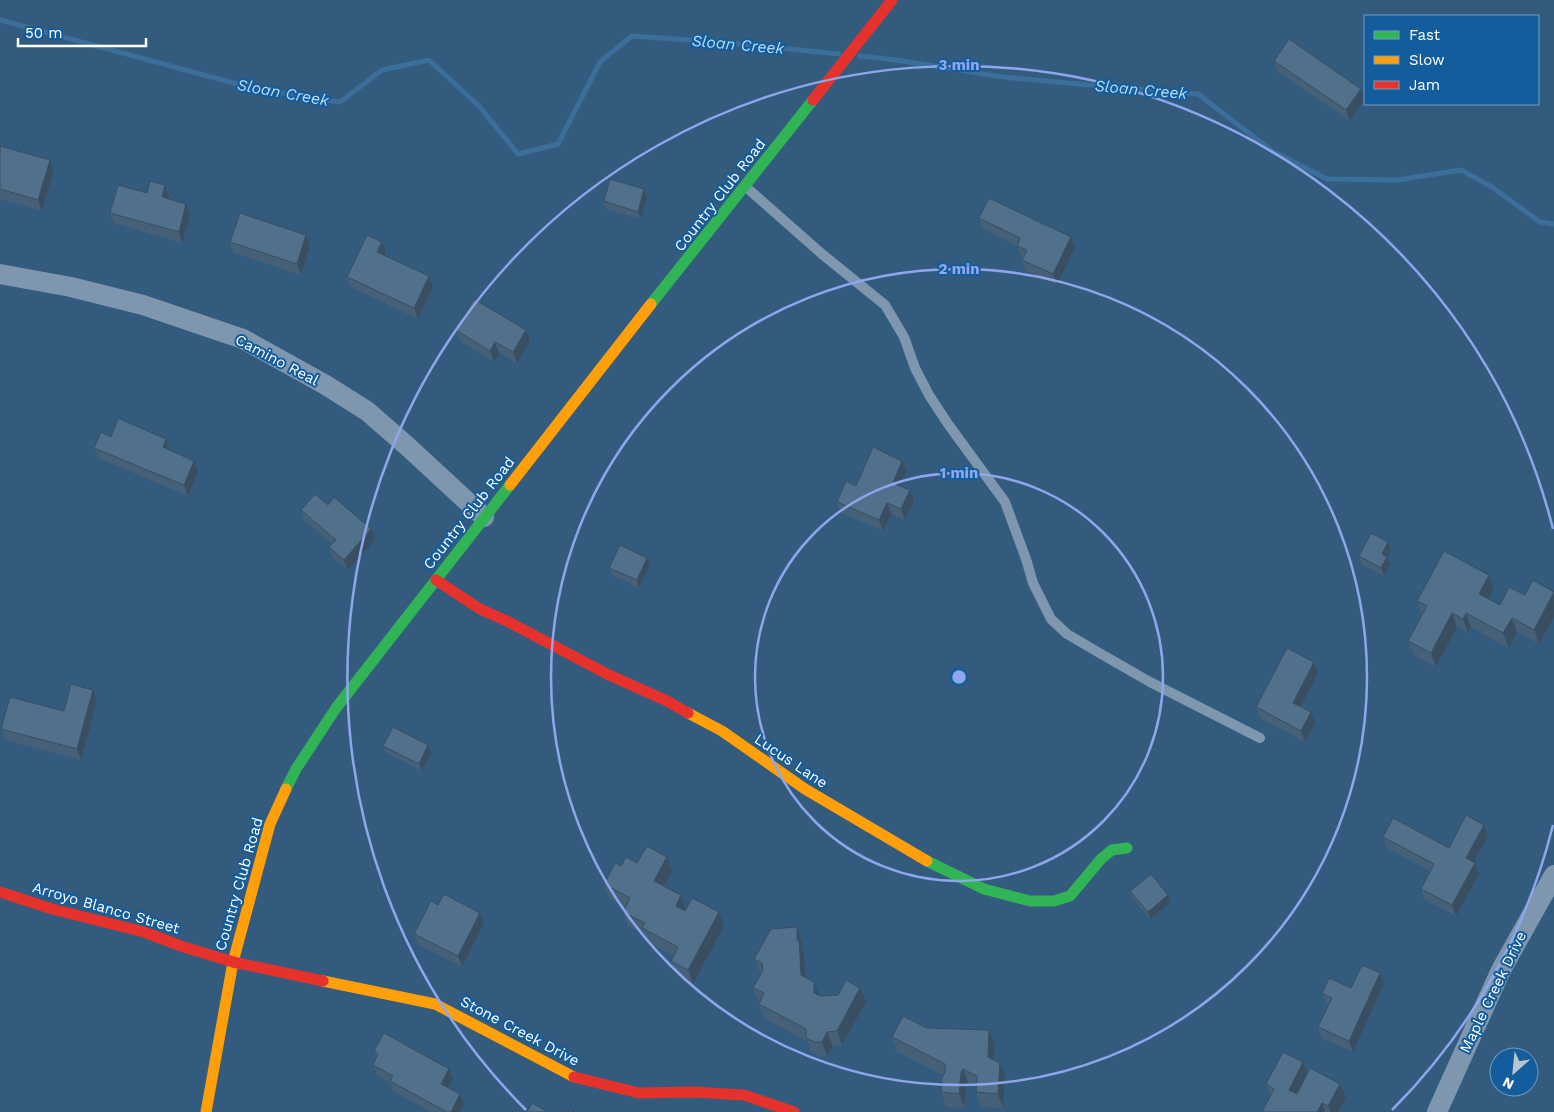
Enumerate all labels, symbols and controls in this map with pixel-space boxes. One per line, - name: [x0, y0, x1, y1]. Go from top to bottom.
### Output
- scale bar: [18, 15, 145, 47]
- legend: [1364, 15, 1539, 105]
- text: 50 m: [25, 24, 62, 42]
- text: Fast: [1409, 26, 1441, 44]
- water label: Sloan Creek: [691, 31, 786, 58]
- text: Slow: [1409, 51, 1445, 69]
- text: 3 min: [939, 56, 979, 74]
- water label: Sloan Creek: [235, 75, 332, 110]
- water label: Sloan Creek: [1094, 76, 1189, 103]
- text: Jam: [1409, 76, 1440, 94]
- street label: Country Club Road: [670, 135, 770, 255]
- text: 2 min: [938, 260, 980, 278]
- street label: Camino Real: [232, 330, 322, 390]
- street label: Country Club Road: [419, 453, 519, 573]
- text: 1 min: [940, 464, 978, 482]
- centre of rings: [950, 668, 968, 686]
- street label: Lucus Lane: [751, 730, 831, 792]
- street label: Country Club Road: [211, 815, 267, 953]
- street label: Arroyo Blanco Street: [30, 878, 182, 938]
- street label: Maple Creek Drive: [1456, 928, 1530, 1056]
- street label: Stone Creek Drive: [457, 992, 583, 1070]
- north arrow: [1489, 1047, 1539, 1097]
- text: N: [1500, 1074, 1516, 1093]

